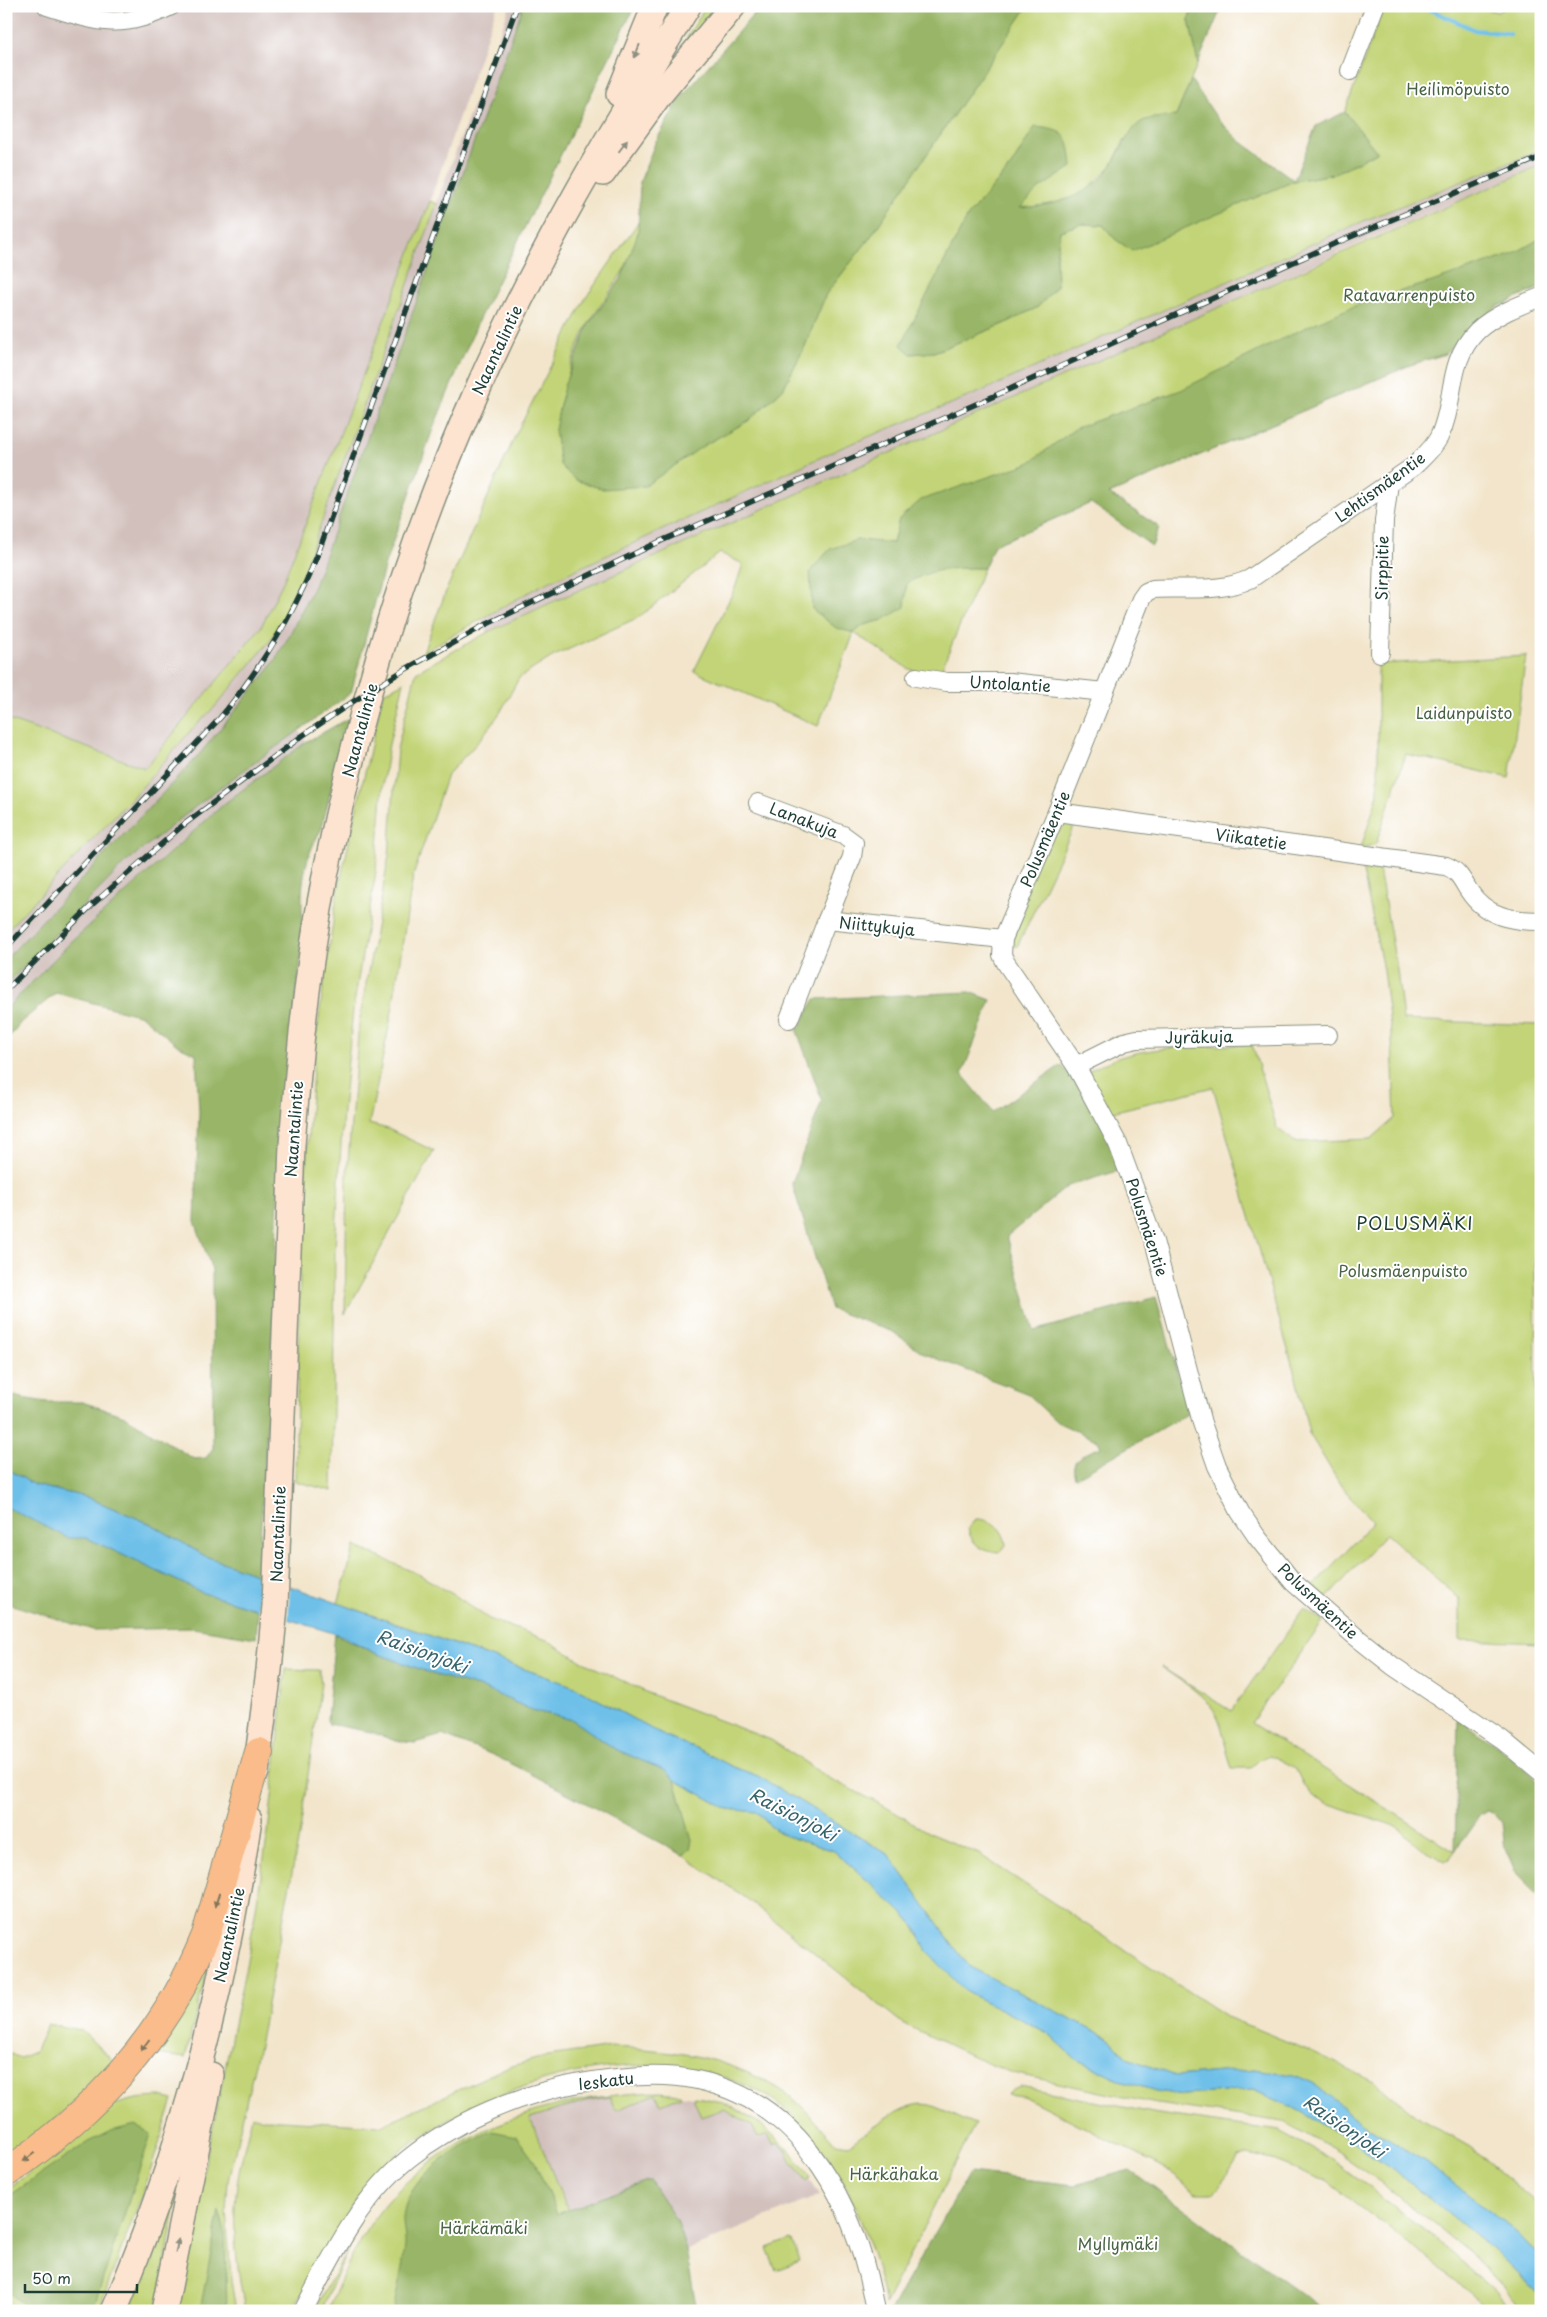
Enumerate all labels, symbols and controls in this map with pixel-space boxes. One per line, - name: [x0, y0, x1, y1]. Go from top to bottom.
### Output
- one-way arrow: [632, 44, 640, 58]
- park label: Heilimöpuisto: [1406, 76, 1510, 100]
- one-way arrow: [618, 139, 628, 153]
- park label: Ratavarrenpuisto: [1343, 282, 1475, 306]
- street label: Naantalintie: [465, 301, 527, 398]
- street label: Lehtismäentie: [1329, 445, 1430, 527]
- street label: Sirppitie: [1368, 535, 1394, 601]
- street label: Untolantie: [969, 669, 1051, 697]
- street label: Naantalintie: [335, 680, 383, 779]
- park label: Laidunpuisto: [1416, 700, 1512, 724]
- street label: Polusmäentie: [1013, 787, 1075, 890]
- street label: Lanakuja: [767, 795, 842, 843]
- street label: Viikatetie: [1214, 821, 1288, 855]
- street label: Niittykuja: [838, 909, 916, 941]
- street label: Jyräkuja: [1165, 1023, 1233, 1049]
- street label: Naantalintie: [278, 1080, 308, 1178]
- street label: Polusmäentie: [1121, 1174, 1175, 1279]
- district label: POLUSMÄKI: [1356, 1209, 1474, 1236]
- park label: Polusmäenpuisto: [1338, 1258, 1468, 1282]
- street label: Naantalintie: [263, 1485, 291, 1583]
- street label: Polusmäentie: [1273, 1557, 1364, 1644]
- water label: Raisionjoki: [373, 1622, 475, 1681]
- water label: Raisionjoki: [745, 1780, 845, 1849]
- street label: Naantalintie: [206, 1885, 250, 1984]
- one-way arrow: [213, 1893, 221, 1908]
- one-way arrow: [140, 2038, 150, 2052]
- street label: Ieskatu: [577, 2065, 635, 2095]
- water label: Raisionjoki: [1298, 2087, 1394, 2166]
- one-way arrow: [22, 2152, 35, 2162]
- park label: Härkähaka: [850, 2161, 938, 2185]
- park label: Härkämäki: [440, 2215, 528, 2239]
- park label: Myllymäki: [1078, 2231, 1158, 2255]
- one-way arrow: [173, 2237, 181, 2253]
- scale bar: [25, 2262, 138, 2294]
- text: 50 m: [32, 2266, 71, 2289]

